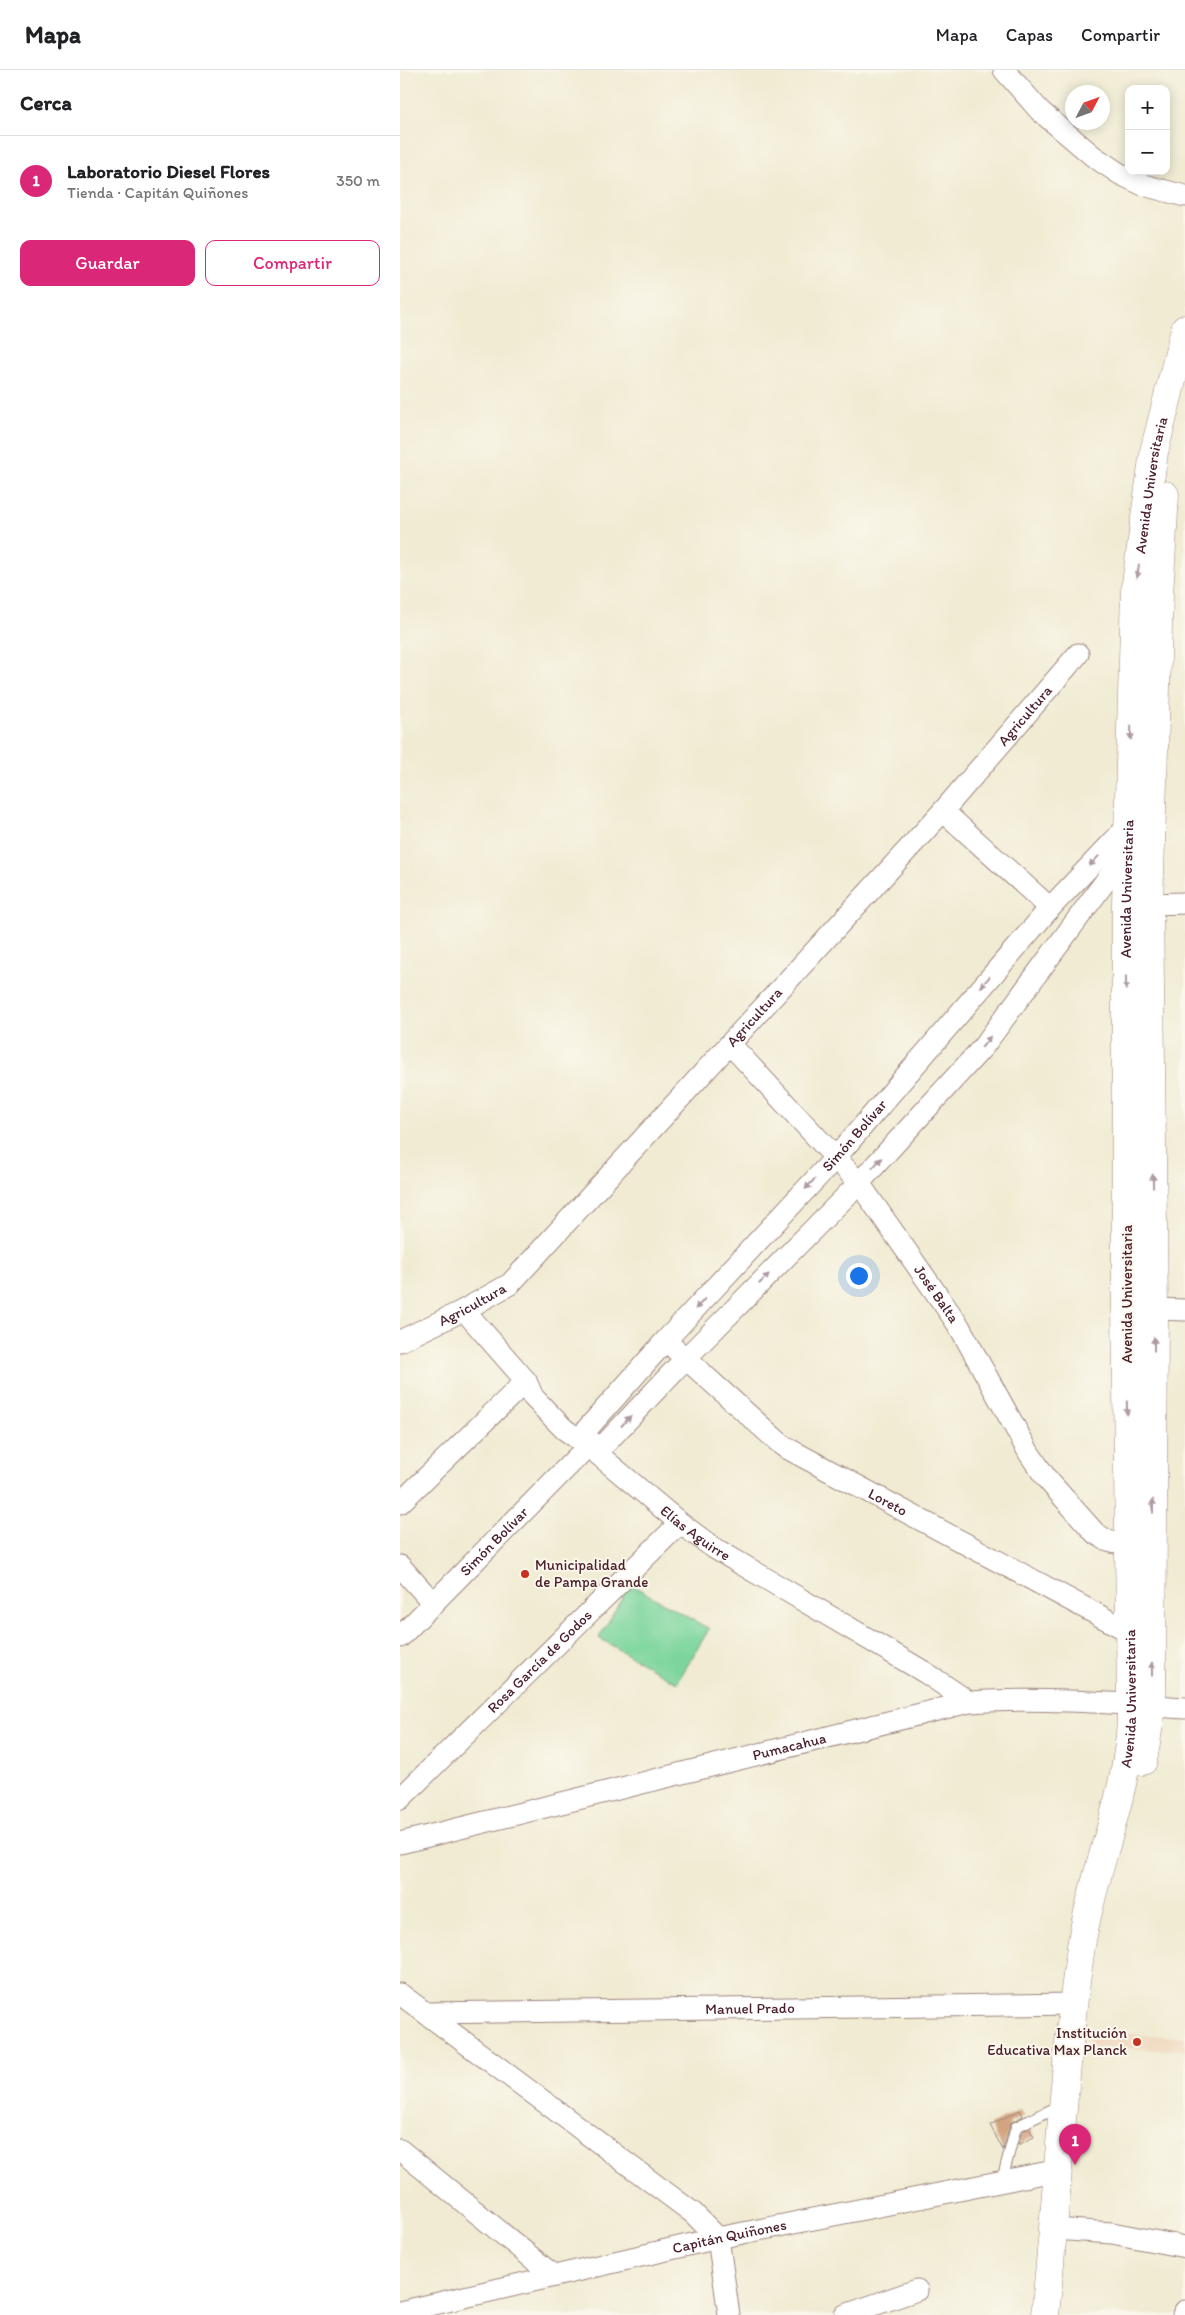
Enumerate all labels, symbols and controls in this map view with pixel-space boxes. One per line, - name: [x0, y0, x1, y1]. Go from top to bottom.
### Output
- text: Mapa: [25, 20, 81, 49]
- text: Mapa: [936, 24, 978, 46]
- text: Capas: [1006, 24, 1053, 46]
- text: Compartir: [1081, 24, 1160, 46]
- north arrow: [1065, 85, 1110, 130]
- map controls: [1125, 85, 1170, 175]
- button: +: [1125, 85, 1170, 130]
- text: Cerca: [20, 90, 72, 115]
- button: −: [1125, 130, 1170, 175]
- text: Laboratorio Diesel Flores: [67, 160, 270, 183]
- text: 1: [32, 171, 40, 190]
- text: 350 m: [336, 171, 380, 190]
- text: Tienda · Capitán Quiñones: [67, 183, 248, 202]
- button: Guardar: [20, 240, 195, 286]
- button: Compartir: [205, 240, 380, 286]
- street label: Avenida Universitaria: [1131, 415, 1172, 555]
- one-way arrow: [1134, 564, 1142, 580]
- street label: Agricultura: [994, 682, 1056, 750]
- one-way arrow: [1127, 726, 1135, 742]
- street label: Avenida Universitaria: [1117, 819, 1137, 958]
- one-way arrow: [1088, 855, 1100, 867]
- one-way arrow: [980, 976, 991, 989]
- one-way arrow: [1122, 976, 1130, 992]
- street label: Agricultura: [723, 983, 786, 1050]
- one-way arrow: [980, 1036, 991, 1049]
- street label: Simón Bolívar: [818, 1096, 891, 1175]
- one-way arrow: [871, 1157, 883, 1169]
- one-way arrow: [1148, 1173, 1156, 1189]
- one-way arrow: [804, 1178, 816, 1190]
- street label: Avenida Universitaria: [1118, 1225, 1136, 1363]
- street label: José Balta: [910, 1262, 963, 1327]
- your location: [846, 1263, 872, 1289]
- one-way arrow: [757, 1274, 769, 1286]
- street label: Agricultura: [436, 1279, 509, 1330]
- one-way arrow: [694, 1297, 706, 1309]
- one-way arrow: [1150, 1336, 1158, 1352]
- one-way arrow: [1124, 1401, 1132, 1417]
- one-way arrow: [620, 1416, 632, 1428]
- street label: Loreto: [865, 1484, 910, 1520]
- one-way arrow: [1149, 1498, 1157, 1514]
- street label: Elías Aguirre: [657, 1501, 734, 1565]
- street label: Simón Bolívar: [456, 1503, 532, 1580]
- place label: Municipalidad de Pampa Grande: [535, 1556, 648, 1591]
- marker: Municipalidad de Pampa Grande: [519, 1568, 531, 1580]
- street label: Rosa García de Godos: [484, 1606, 596, 1717]
- street label: Avenida Universitaria: [1116, 1629, 1140, 1769]
- one-way arrow: [1148, 1661, 1156, 1677]
- street label: Pumacahua: [751, 1729, 828, 1764]
- street label: Manuel Prado: [705, 1999, 795, 2018]
- place label: Institución Educativa Max Planck: [987, 2024, 1127, 2059]
- marker: Institución Educativa Max Planck: [1131, 2036, 1143, 2048]
- pin: 1: [1059, 2124, 1091, 2165]
- street label: Capitán Quiñones: [671, 2215, 788, 2257]

